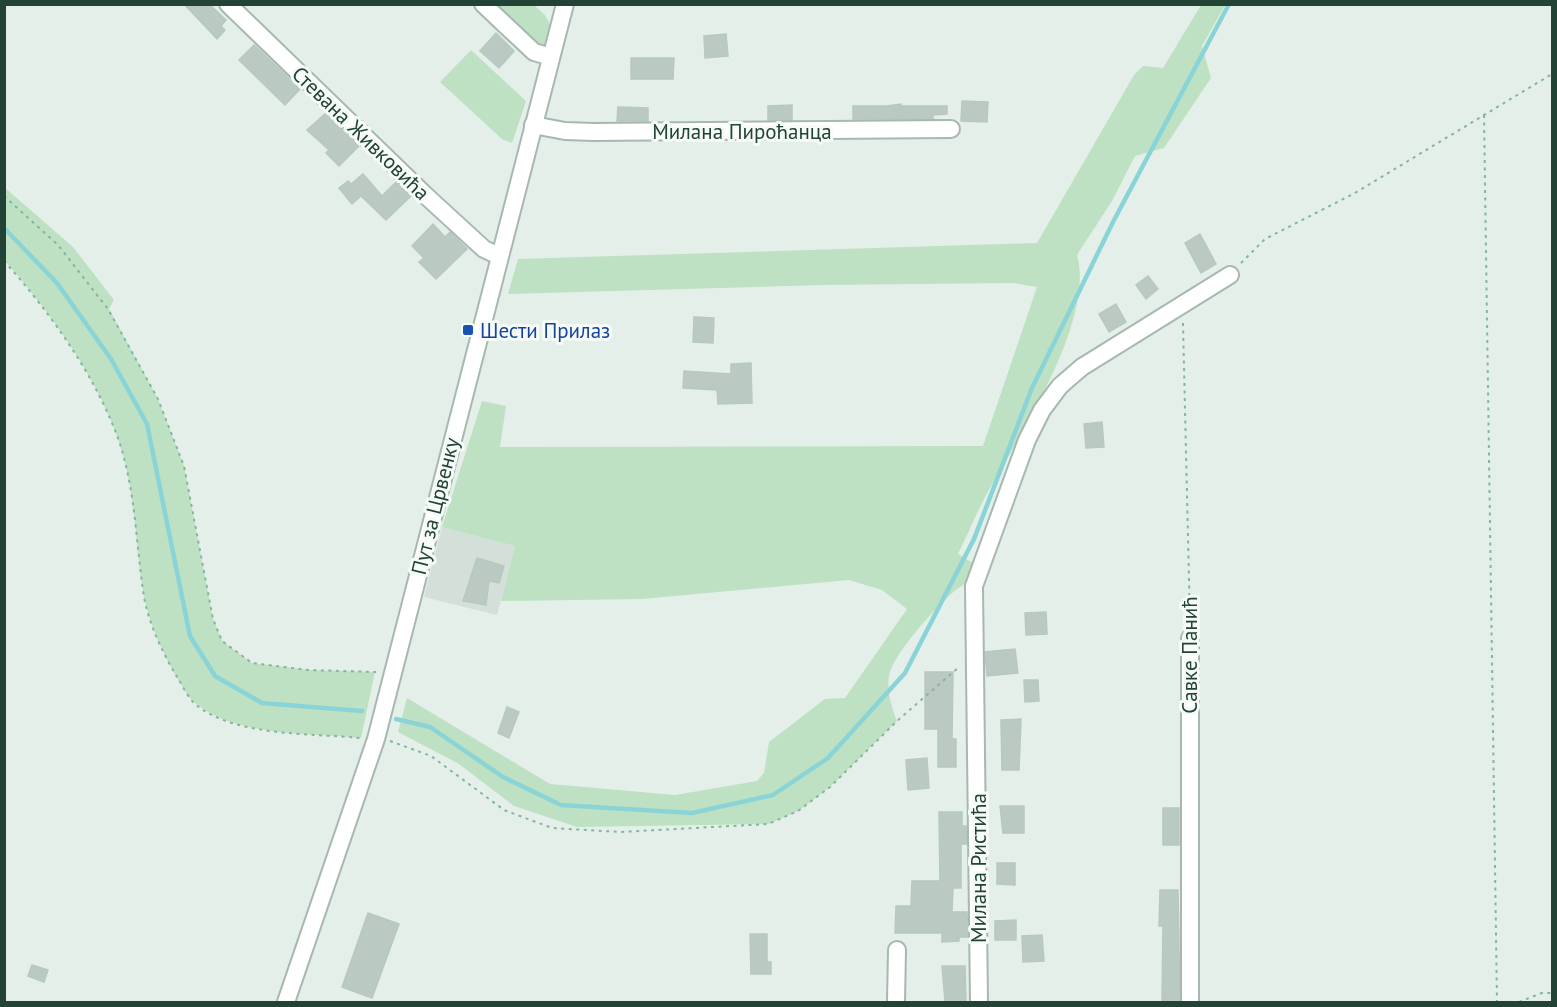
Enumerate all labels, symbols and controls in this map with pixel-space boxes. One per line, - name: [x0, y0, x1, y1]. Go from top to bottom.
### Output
- street label: Стевана Живковића: [286, 60, 436, 206]
- street label: Милана Пироћанца: [652, 118, 832, 145]
- place label: Шести Прилаз: [480, 317, 610, 344]
- marker: Шести Прилаз: [461, 323, 475, 337]
- street label: Пут за Црвенку: [405, 434, 465, 577]
- street label: Савке Панић: [1176, 596, 1203, 714]
- street label: Милана Ристића: [965, 793, 992, 943]

